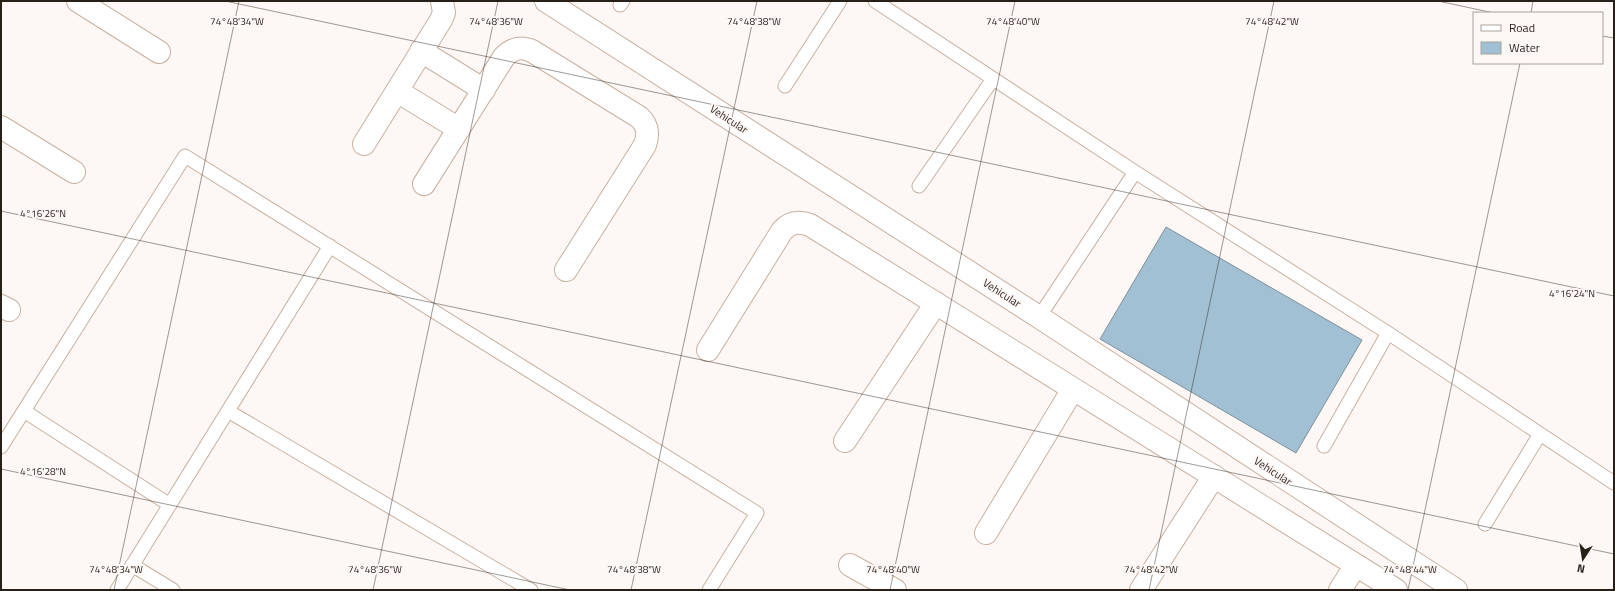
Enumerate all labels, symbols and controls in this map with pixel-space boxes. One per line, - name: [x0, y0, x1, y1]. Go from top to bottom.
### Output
- legend: [1473, 12, 1603, 64]
- text: 74°48'34"W: [210, 14, 264, 29]
- text: 74°48'36"W: [469, 14, 523, 29]
- text: 74°48'38"W: [727, 14, 781, 29]
- text: 74°48'40"W: [986, 14, 1040, 29]
- text: 74°48'42"W: [1245, 14, 1299, 29]
- text: Road: [1509, 18, 1535, 37]
- text: Water: [1509, 38, 1540, 57]
- street label: Vehicular: [707, 101, 751, 137]
- text: 4°16'26"N: [20, 206, 66, 221]
- street label: Vehicular: [980, 275, 1024, 311]
- text: 4°16'24"N: [1549, 286, 1595, 301]
- street label: Vehicular: [1251, 453, 1295, 489]
- text: 4°16'28"N: [20, 464, 66, 479]
- north arrow: [1563, 539, 1603, 579]
- text: N: [1576, 560, 1586, 577]
- text: 74°48'34"W: [89, 562, 143, 577]
- text: 74°48'36"W: [348, 562, 402, 577]
- text: 74°48'38"W: [607, 562, 661, 577]
- text: 74°48'40"W: [866, 562, 920, 577]
- text: 74°48'42"W: [1124, 562, 1178, 577]
- text: 74°48'44"W: [1383, 562, 1437, 577]

